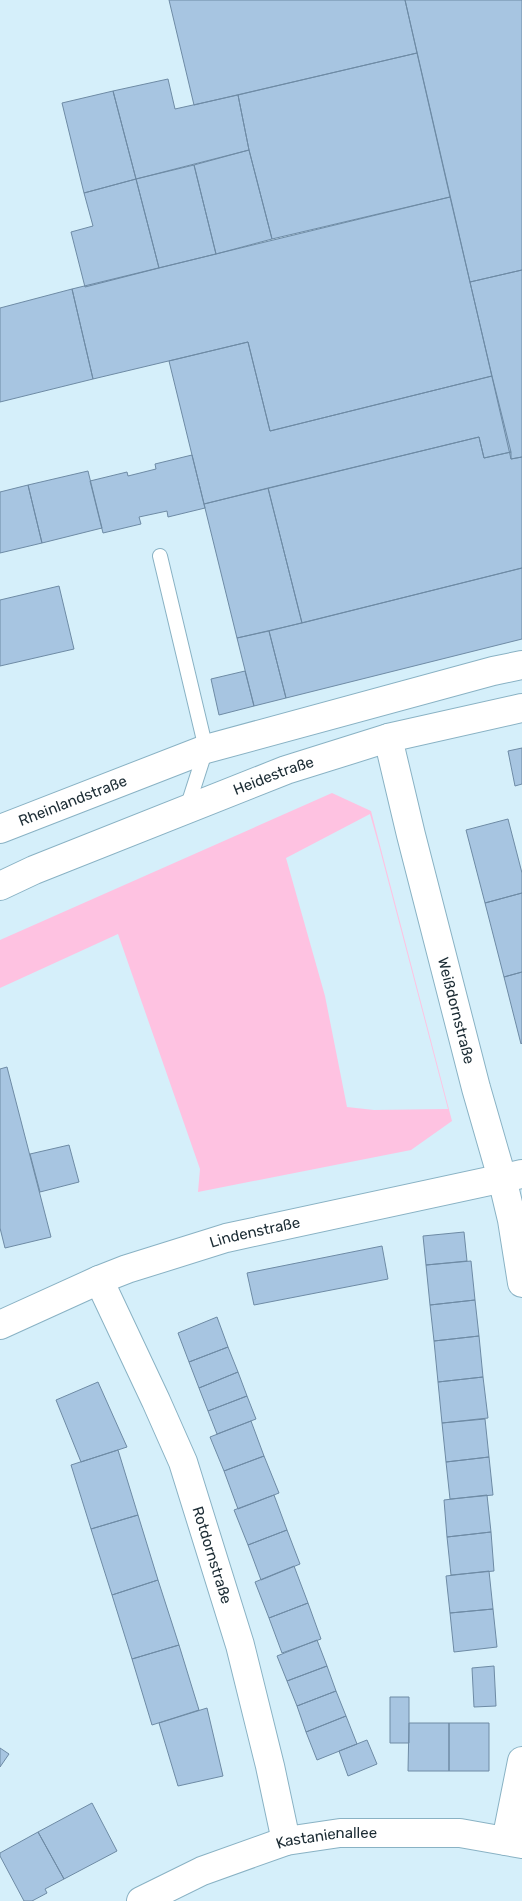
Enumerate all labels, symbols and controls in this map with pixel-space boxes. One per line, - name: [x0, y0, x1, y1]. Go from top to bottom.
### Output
- street label: Heidestraße: [231, 753, 316, 799]
- street label: Rheinlandstraße: [16, 772, 129, 830]
- street label: Weißdornstraße: [434, 955, 478, 1066]
- street label: Lindenstraße: [207, 1213, 302, 1252]
- street label: Rotdornstraße: [188, 1504, 236, 1606]
- street label: Kastanienallee: [274, 1824, 377, 1853]

